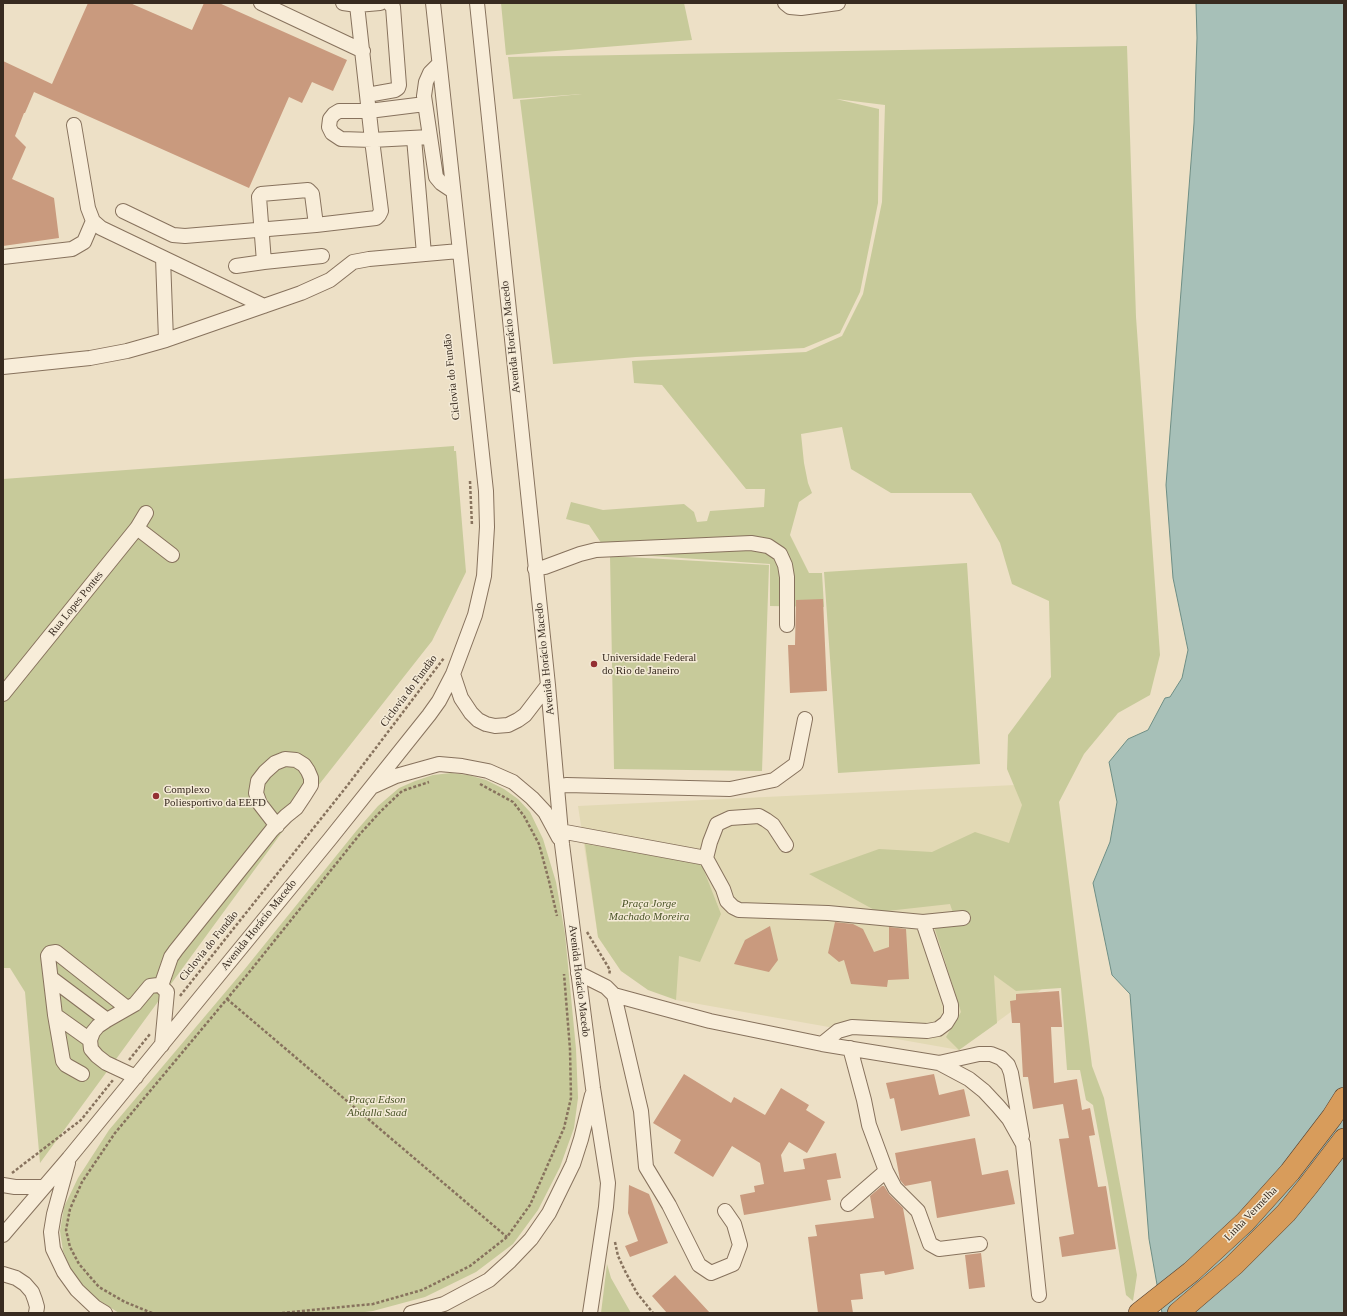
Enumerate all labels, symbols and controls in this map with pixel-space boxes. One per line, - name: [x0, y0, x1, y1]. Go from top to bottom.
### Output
- street label: Avenida Horácio Macedo: [499, 280, 523, 394]
- street label: Ciclovia do Fundão: [441, 333, 463, 421]
- street label: Rua Lopes Pontes: [46, 569, 106, 639]
- street label: Avenida Horácio Macedo: [533, 602, 557, 716]
- place label: Universidade Federal do Rio de Janeiro: [602, 651, 696, 677]
- street label: Ciclovia do Fundão: [378, 652, 440, 730]
- marker: Universidade Federal do Rio de Janeiro: [589, 659, 599, 669]
- place label: Complexo Poliesportivo da EEFD: [164, 783, 266, 809]
- marker: Complexo Poliesportivo da EEFD: [151, 791, 161, 801]
- street label: Avenida Horácio Macedo: [218, 877, 300, 973]
- park label: Praça Jorge Machado Moreira: [609, 897, 689, 923]
- street label: Ciclovia do Fundão: [177, 908, 241, 984]
- street label: Avenida Horácio Macedo: [566, 924, 592, 1038]
- park label: Praça Edson Abdalla Saad: [347, 1093, 407, 1119]
- street label: Linha Vermelha: [1222, 1184, 1280, 1244]

